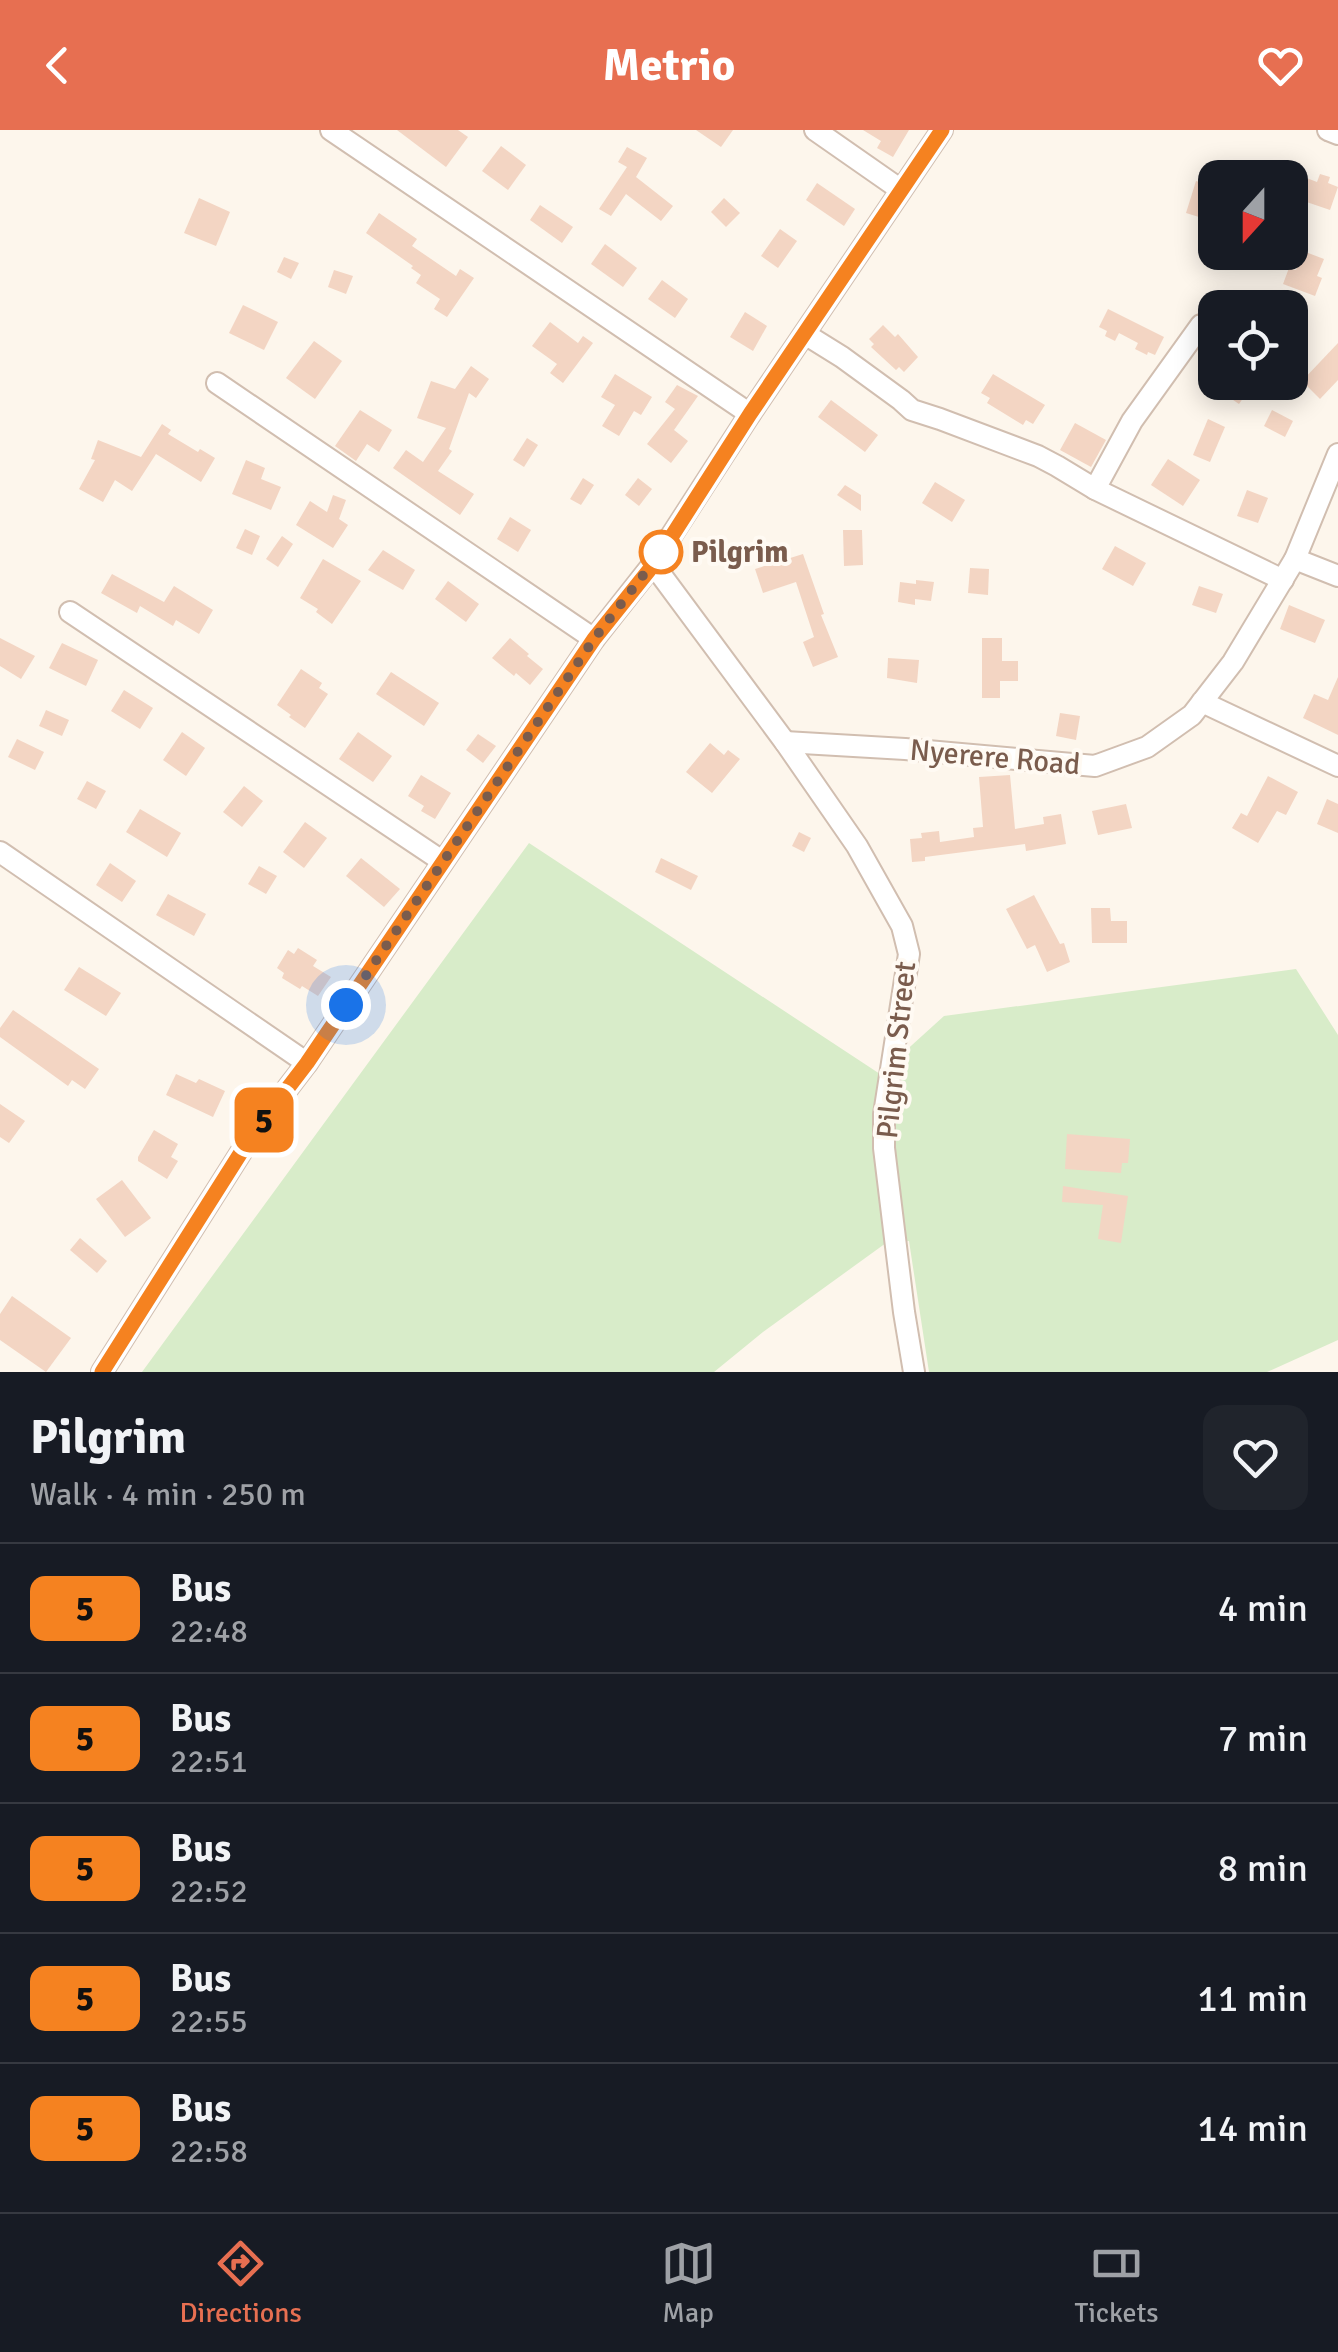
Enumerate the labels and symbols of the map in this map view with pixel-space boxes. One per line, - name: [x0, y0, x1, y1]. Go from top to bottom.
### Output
- north arrow: [1198, 160, 1308, 270]
- marker: Pilgrim: [640, 531, 682, 573]
- place label: Pilgrim: [691, 534, 789, 571]
- street label: Nyerere Road: [908, 732, 1082, 783]
- street label: Pilgrim Street: [869, 960, 924, 1140]
- your location: [321, 980, 371, 1030]
- line badge: 5: [232, 1088, 296, 1152]

